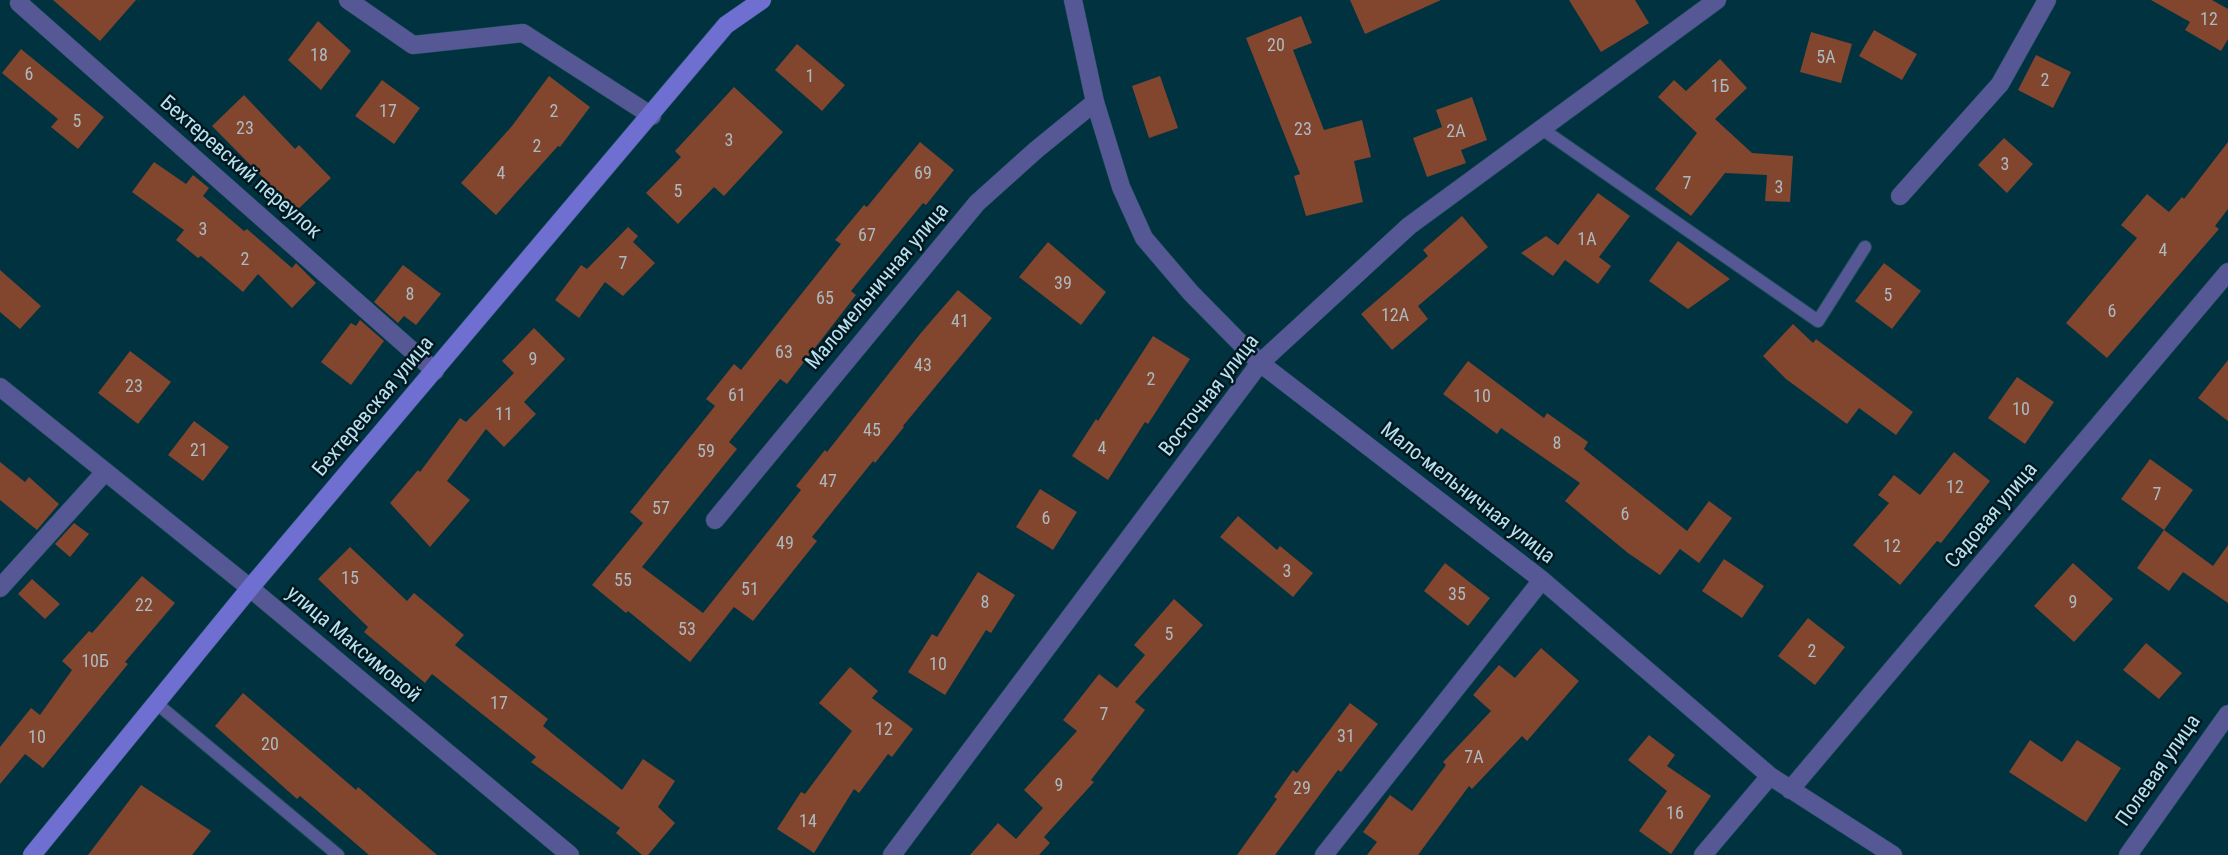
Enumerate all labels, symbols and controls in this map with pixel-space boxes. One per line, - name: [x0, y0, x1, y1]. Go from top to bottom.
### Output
- house number: 12: [2200, 9, 2218, 31]
- house number: 20: [1267, 35, 1285, 57]
- house number: 18: [310, 45, 328, 67]
- house number: 5А: [1816, 47, 1836, 69]
- house number: 6: [25, 64, 33, 86]
- house number: 1: [806, 66, 814, 88]
- house number: 2: [2041, 70, 2049, 92]
- house number: 1Б: [1711, 76, 1729, 98]
- street label: Бехтеревский переулок: [154, 91, 326, 245]
- house number: 17: [379, 101, 397, 123]
- house number: 2: [550, 101, 558, 123]
- house number: 5: [73, 111, 81, 133]
- house number: 23: [236, 118, 254, 140]
- house number: 23: [1294, 119, 1312, 141]
- house number: 2А: [1446, 121, 1466, 143]
- house number: 3: [725, 130, 733, 152]
- house number: 2: [533, 136, 541, 158]
- house number: 3: [2001, 154, 2009, 176]
- house number: 4: [497, 163, 505, 185]
- house number: 69: [914, 163, 932, 185]
- house number: 7: [1683, 173, 1691, 195]
- house number: 3: [1775, 177, 1783, 199]
- house number: 5: [674, 181, 682, 203]
- street label: Маломельничная улица: [801, 199, 955, 375]
- house number: 3: [199, 219, 207, 241]
- house number: 67: [858, 225, 876, 247]
- house number: 1А: [1577, 229, 1597, 251]
- house number: 4: [2159, 240, 2167, 262]
- house number: 2: [241, 249, 249, 271]
- house number: 7: [619, 253, 627, 275]
- house number: 39: [1054, 273, 1072, 295]
- house number: 8: [406, 284, 414, 306]
- house number: 5: [1884, 285, 1892, 307]
- house number: 65: [816, 288, 834, 310]
- house number: 6: [2108, 301, 2116, 323]
- house number: 12А: [1381, 305, 1409, 327]
- house number: 41: [951, 311, 969, 333]
- street label: Восточная улица: [1155, 330, 1265, 462]
- street label: Бехтеревская улица: [308, 332, 440, 482]
- house number: 63: [775, 342, 793, 364]
- house number: 9: [529, 349, 537, 371]
- house number: 43: [914, 355, 932, 377]
- house number: 2: [1147, 369, 1155, 391]
- house number: 23: [125, 376, 143, 398]
- house number: 61: [728, 385, 746, 407]
- house number: 10: [1473, 386, 1491, 408]
- house number: 10: [2012, 399, 2030, 421]
- house number: 11: [495, 404, 513, 426]
- street label: Мало-мельничная улица: [1375, 418, 1559, 570]
- house number: 45: [863, 420, 881, 442]
- house number: 8: [1553, 433, 1561, 455]
- house number: 4: [1098, 438, 1106, 460]
- house number: 21: [190, 440, 208, 462]
- house number: 59: [697, 441, 715, 463]
- street label: Садовая улица: [1941, 458, 2043, 574]
- house number: 47: [819, 471, 837, 493]
- house number: 12: [1946, 477, 1964, 499]
- house number: 7: [2153, 484, 2161, 506]
- house number: 57: [652, 498, 670, 520]
- house number: 6: [1621, 504, 1629, 526]
- house number: 6: [1042, 508, 1050, 530]
- house number: 49: [776, 533, 794, 555]
- house number: 12: [1883, 536, 1901, 558]
- house number: 3: [1283, 561, 1291, 583]
- house number: 15: [341, 568, 359, 590]
- house number: 55: [614, 570, 632, 592]
- house number: 51: [741, 579, 759, 601]
- street label: улица Максимовой: [281, 581, 425, 709]
- house number: 35: [1448, 584, 1466, 606]
- house number: 8: [981, 592, 989, 614]
- house number: 9: [2069, 592, 2077, 614]
- house number: 22: [135, 595, 153, 617]
- house number: 53: [678, 619, 696, 641]
- house number: 5: [1165, 624, 1173, 646]
- house number: 2: [1808, 641, 1816, 663]
- house number: 10Б: [81, 651, 109, 673]
- house number: 10: [929, 654, 947, 676]
- house number: 17: [490, 693, 508, 715]
- house number: 7: [1100, 704, 1108, 726]
- street label: Полевая улица: [2111, 710, 2207, 832]
- house number: 12: [875, 719, 893, 741]
- house number: 31: [1337, 726, 1355, 748]
- house number: 10: [28, 727, 46, 749]
- house number: 20: [261, 734, 279, 756]
- house number: 7А: [1464, 747, 1484, 769]
- house number: 9: [1055, 775, 1063, 797]
- house number: 29: [1293, 778, 1311, 800]
- house number: 16: [1666, 803, 1684, 825]
- house number: 14: [799, 811, 817, 833]

